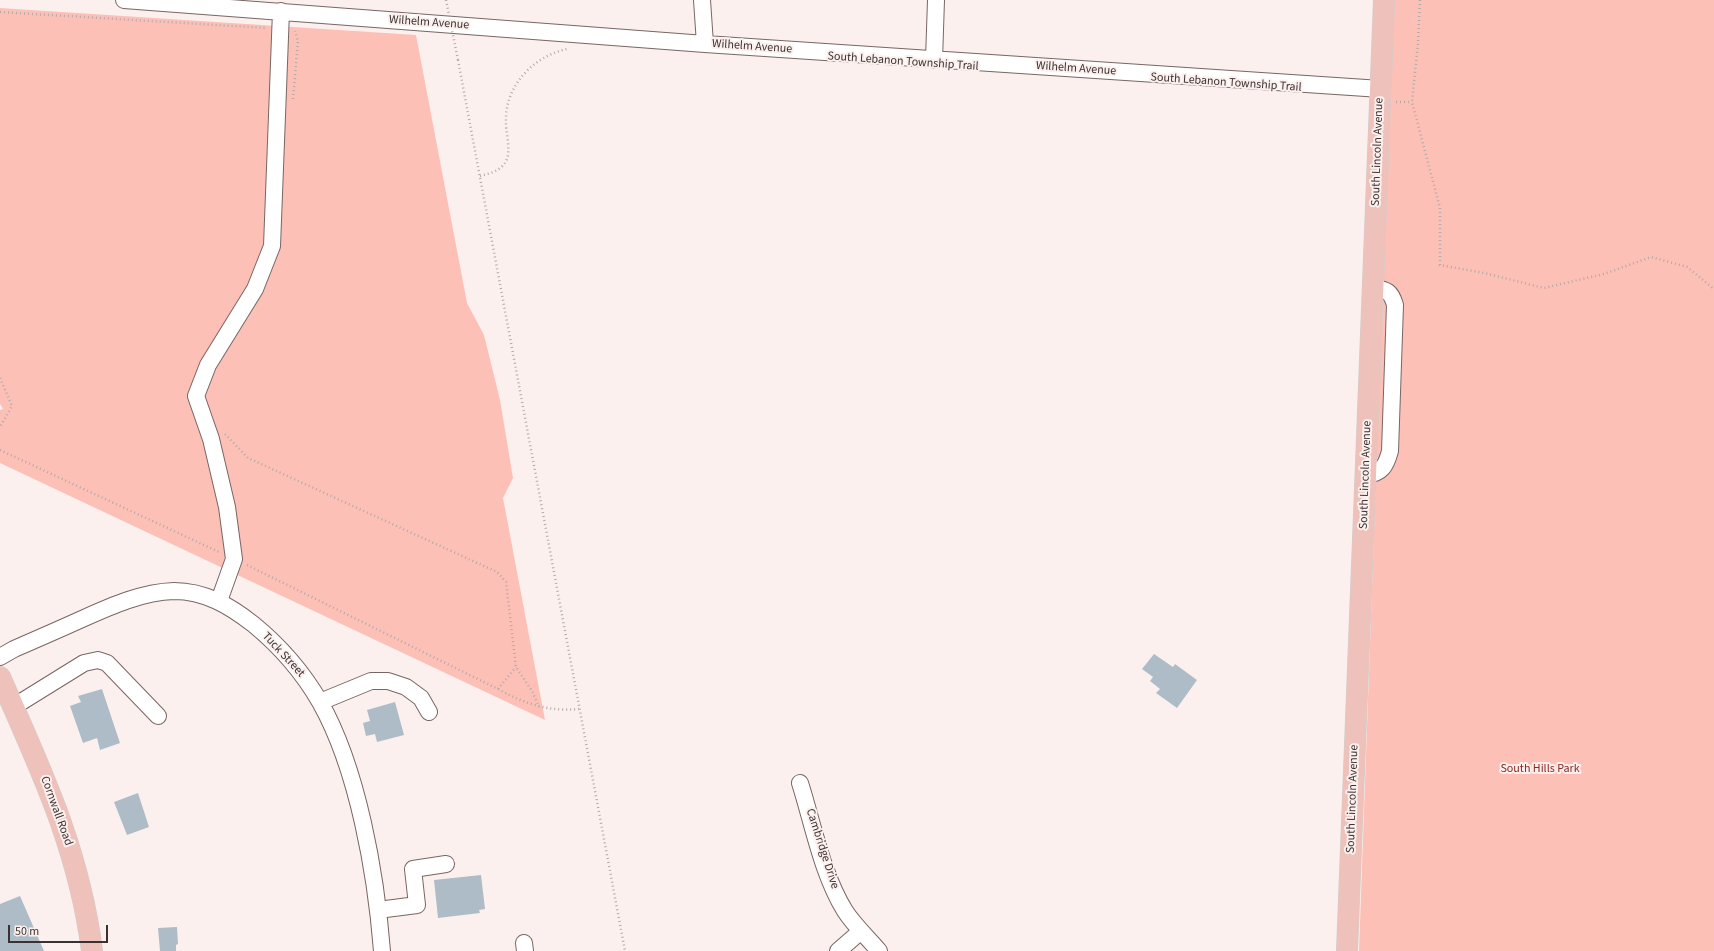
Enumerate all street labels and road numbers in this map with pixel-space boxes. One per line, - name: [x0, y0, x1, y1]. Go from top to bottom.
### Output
- street label: Wilhelm Avenue: [388, 13, 470, 33]
- street label: Wilhelm Avenue: [711, 37, 793, 57]
- street label: South Lebanon Township Trail: [827, 50, 979, 74]
- street label: Wilhelm Avenue: [1035, 59, 1117, 79]
- street label: South Lebanon Township Trail: [1150, 71, 1302, 95]
- street label: South Lincoln Avenue: [1369, 98, 1387, 206]
- street label: South Lincoln Avenue: [1357, 421, 1375, 529]
- street label: Tuck Street: [259, 630, 307, 680]
- street label: South Lincoln Avenue: [1344, 745, 1362, 853]
- street label: Cornwall Road: [37, 774, 75, 848]
- street label: Cambridge Drive: [802, 807, 842, 891]

